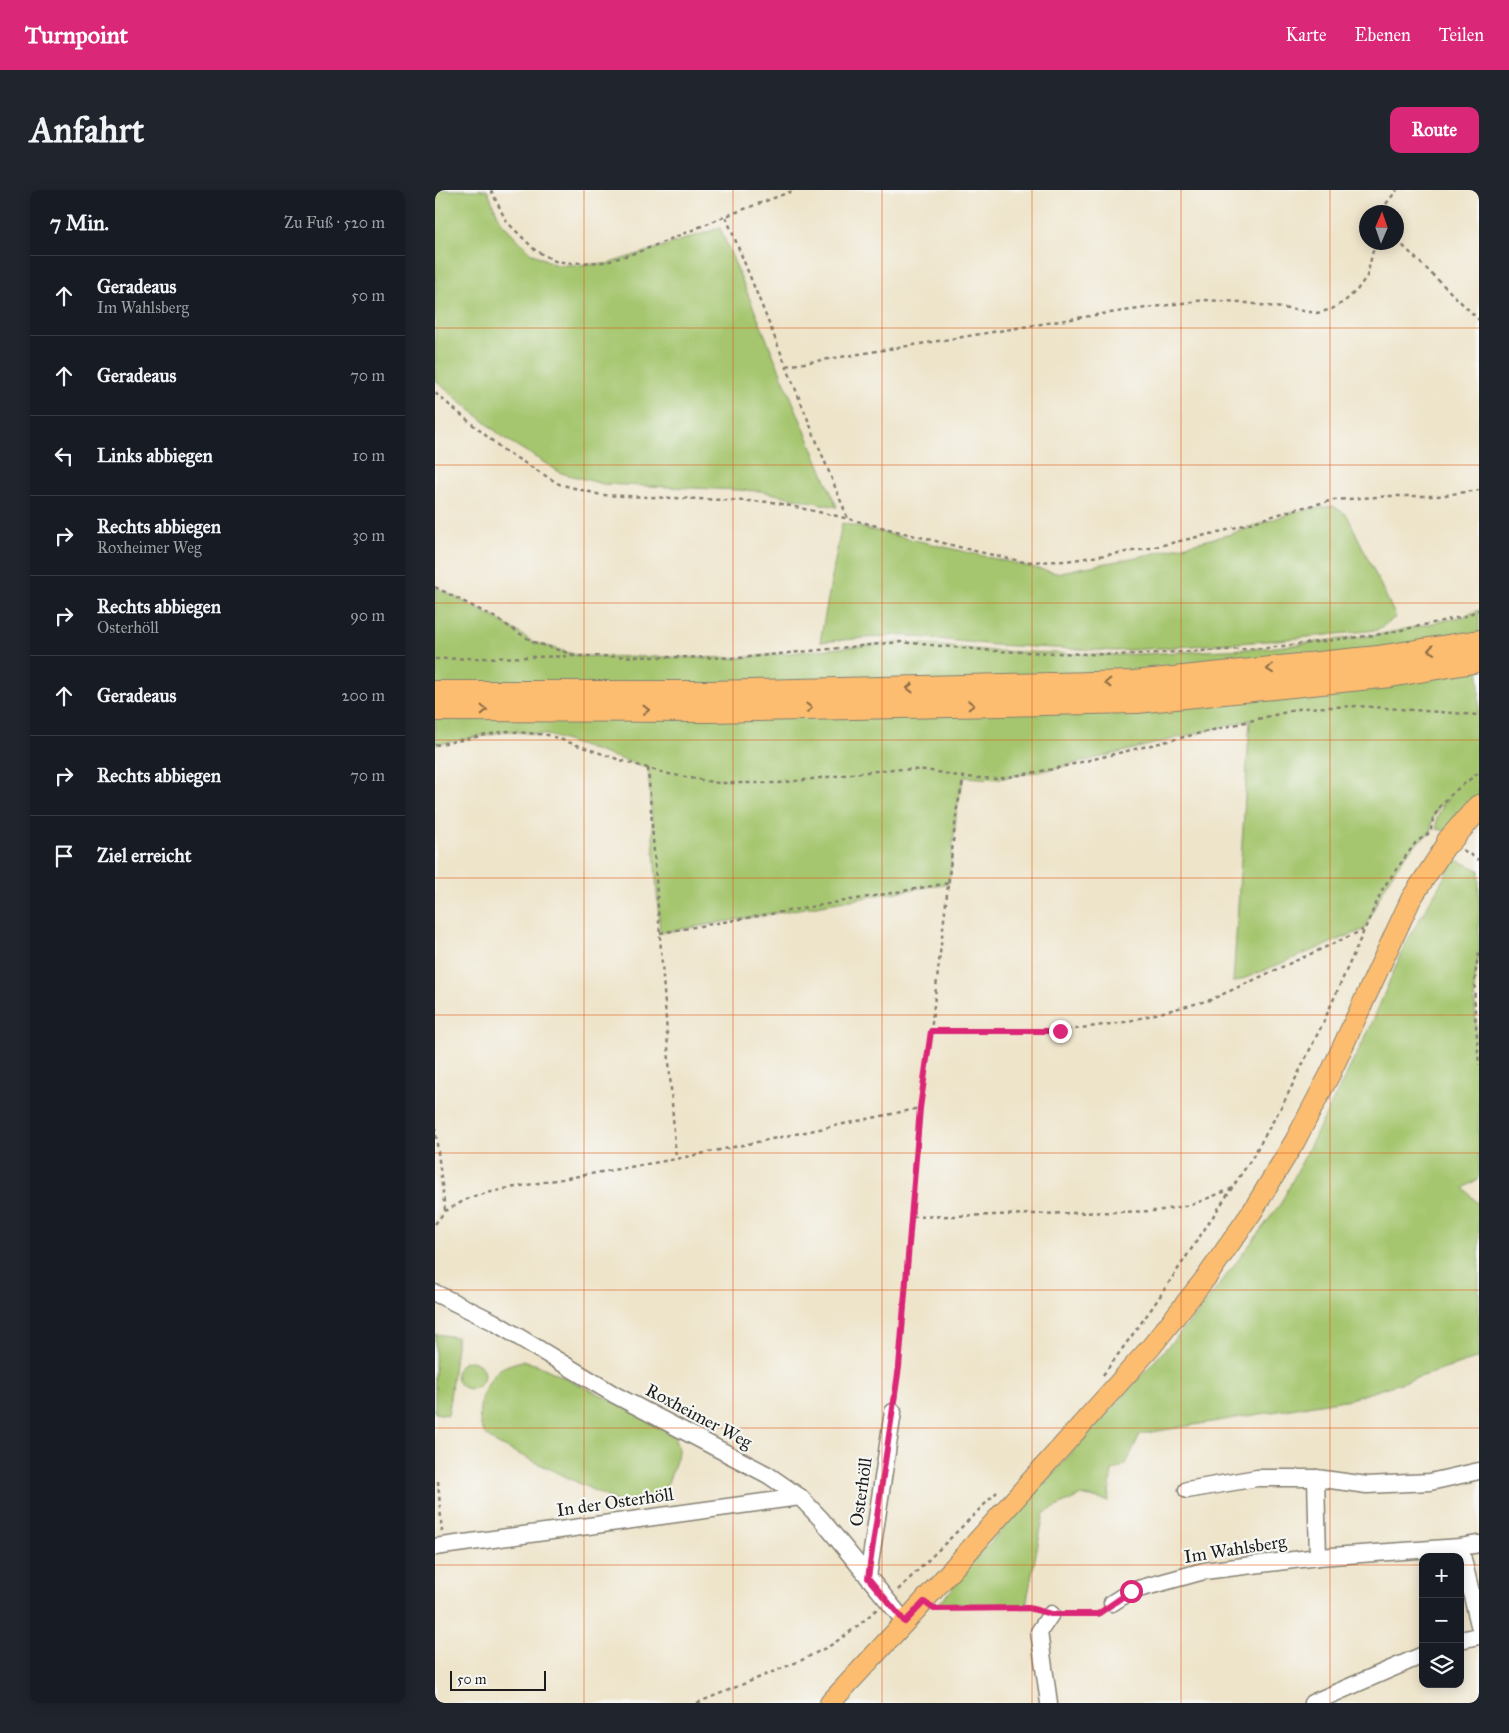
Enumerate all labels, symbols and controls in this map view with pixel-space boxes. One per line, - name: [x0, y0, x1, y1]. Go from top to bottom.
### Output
- text: Turnpoint: [25, 20, 128, 50]
- text: Karte: [1286, 24, 1327, 46]
- text: Ebenen: [1355, 24, 1411, 46]
- text: Teilen: [1439, 24, 1484, 46]
- button: Route: [1390, 107, 1479, 153]
- text: Anfahrt: [30, 109, 144, 152]
- north arrow: [1359, 205, 1404, 250]
- text: 7 Min.: [50, 210, 109, 236]
- text: Zu Fuß · 520 m: [284, 213, 385, 232]
- text: Geradeaus: [97, 275, 176, 298]
- icon: ahead: [50, 282, 78, 310]
- text: 50 m: [351, 286, 385, 305]
- text: Im Wahlsberg: [97, 298, 189, 317]
- icon: ahead: [50, 362, 78, 390]
- text: Geradeaus: [97, 364, 176, 387]
- text: 70 m: [350, 366, 385, 385]
- icon: left: [50, 442, 78, 470]
- text: Links abbiegen: [97, 444, 213, 467]
- text: 10 m: [353, 446, 385, 465]
- text: Rechts abbiegen: [97, 515, 221, 538]
- icon: right: [50, 522, 78, 550]
- text: 30 m: [352, 526, 385, 545]
- text: Roxheimer Weg: [97, 538, 201, 557]
- text: Rechts abbiegen: [97, 595, 221, 618]
- icon: right: [50, 602, 78, 630]
- text: 90 m: [350, 606, 385, 625]
- text: Osterhöll: [97, 618, 159, 637]
- one-way arrow: [1426, 644, 1435, 654]
- one-way arrow: [1265, 663, 1273, 674]
- one-way arrow: [1103, 678, 1111, 688]
- icon: ahead: [50, 682, 78, 710]
- one-way arrow: [906, 683, 914, 693]
- text: Geradeaus: [97, 684, 176, 707]
- text: 200 m: [342, 686, 385, 705]
- one-way arrow: [967, 699, 975, 710]
- one-way arrow: [805, 703, 813, 713]
- one-way arrow: [480, 705, 488, 715]
- one-way arrow: [642, 705, 650, 715]
- icon: right: [50, 762, 78, 790]
- text: Rechts abbiegen: [97, 764, 221, 787]
- text: 70 m: [350, 766, 385, 785]
- icon: arrive: [50, 842, 78, 870]
- text: Ziel erreicht: [97, 844, 191, 867]
- route end: [1049, 1020, 1072, 1043]
- street label: Roxheimer Weg: [642, 1379, 757, 1454]
- street label: Osterhöll: [845, 1456, 877, 1528]
- street label: In der Osterhöll: [555, 1483, 675, 1521]
- street label: Im Wahlsberg: [1182, 1530, 1289, 1569]
- map controls: [1419, 1553, 1464, 1688]
- button: +: [1419, 1553, 1464, 1598]
- route start: [1120, 1580, 1143, 1603]
- button: −: [1419, 1598, 1464, 1643]
- button: layers: [1419, 1643, 1464, 1688]
- scale bar: [450, 1668, 546, 1691]
- text: 50 m: [457, 1671, 486, 1688]

